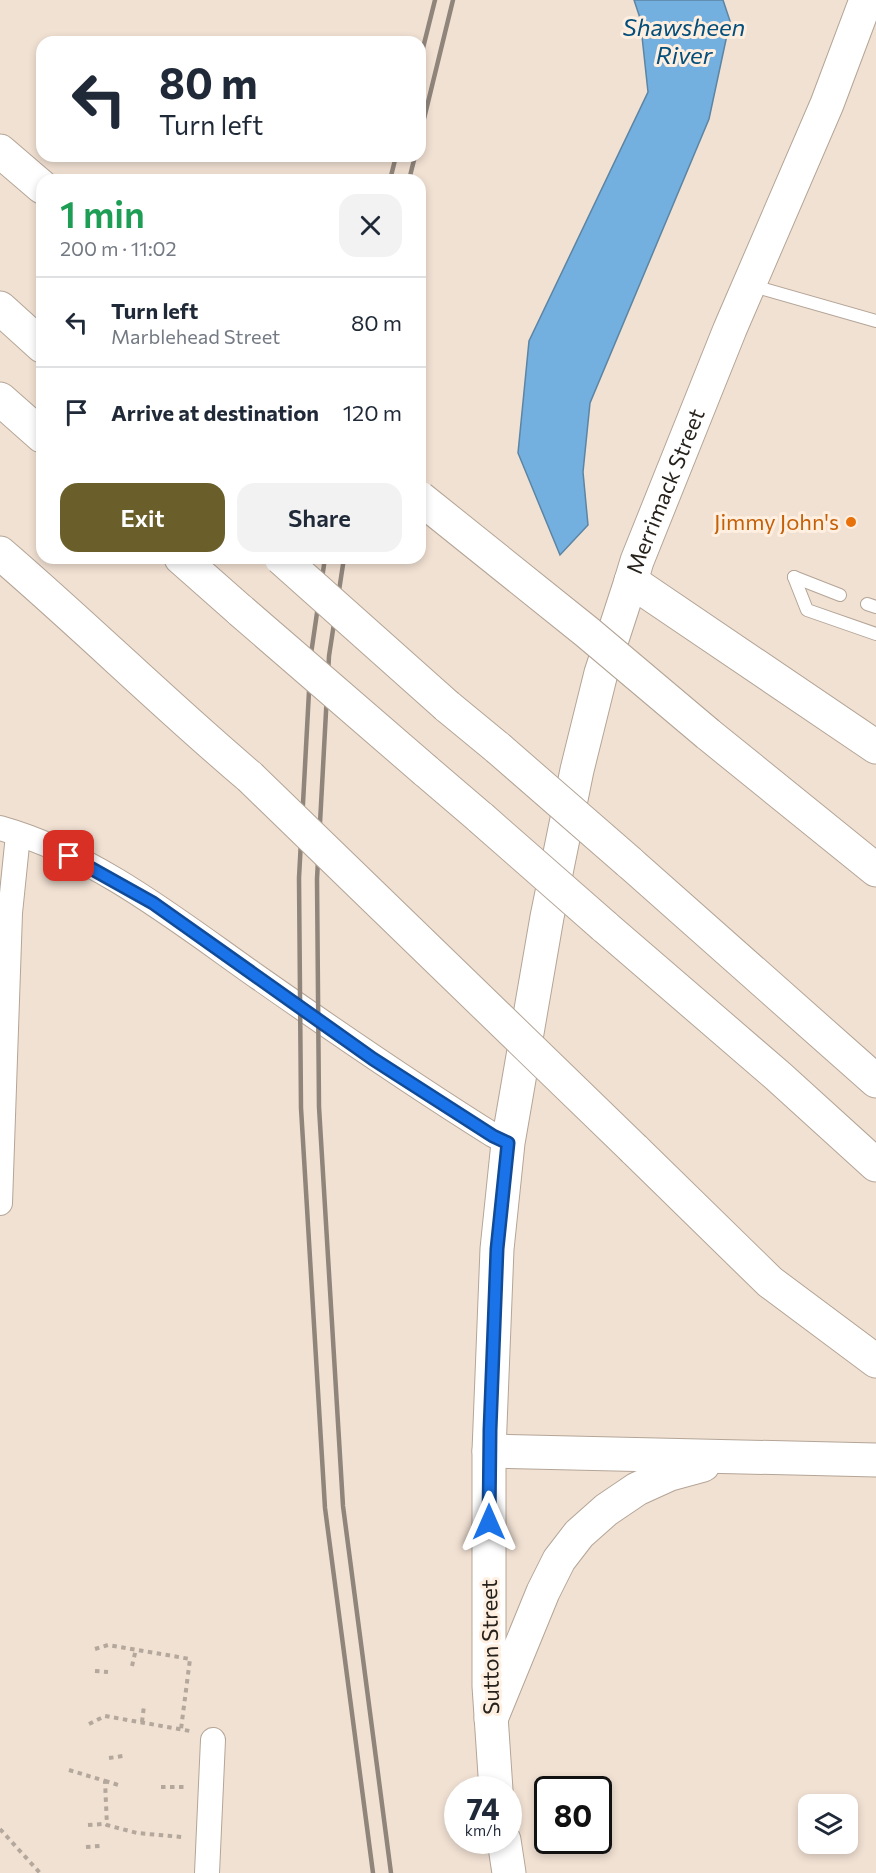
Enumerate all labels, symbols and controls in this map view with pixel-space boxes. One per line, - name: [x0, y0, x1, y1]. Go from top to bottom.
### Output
- water label: Shawsheen River: [623, 12, 745, 69]
- text: 80 m: [159, 56, 258, 108]
- icon: left: [60, 60, 138, 138]
- text: Turn left: [159, 108, 263, 141]
- text: 1 min: [60, 191, 145, 235]
- button: close: [339, 194, 402, 257]
- text: 200 m · 11:02: [60, 236, 177, 260]
- text: Turn left: [111, 297, 198, 324]
- icon: left: [60, 306, 93, 339]
- text: 80 m: [351, 309, 402, 336]
- text: Marblehead Street: [111, 324, 280, 348]
- icon: arrive: [60, 396, 93, 429]
- text: Arrive at destination: [111, 399, 319, 426]
- text: 120 m: [343, 399, 402, 426]
- street label: Merrimack Street: [620, 404, 710, 577]
- button: Exit: [60, 483, 225, 552]
- button: Share: [237, 483, 402, 552]
- place label: Jimmy John's: [714, 508, 839, 535]
- marker: Jimmy John's: [844, 515, 858, 529]
- pin: [43, 830, 94, 881]
- icon: arrive: [52, 839, 85, 872]
- position arrow: [457, 1490, 521, 1554]
- street label: Sutton Street: [475, 1579, 504, 1715]
- speed limit sign: 80: [534, 1776, 612, 1854]
- text: 74: [466, 1789, 500, 1826]
- map controls: [798, 1794, 858, 1854]
- button: layers: [798, 1794, 858, 1854]
- text: km/h: [465, 1821, 501, 1839]

